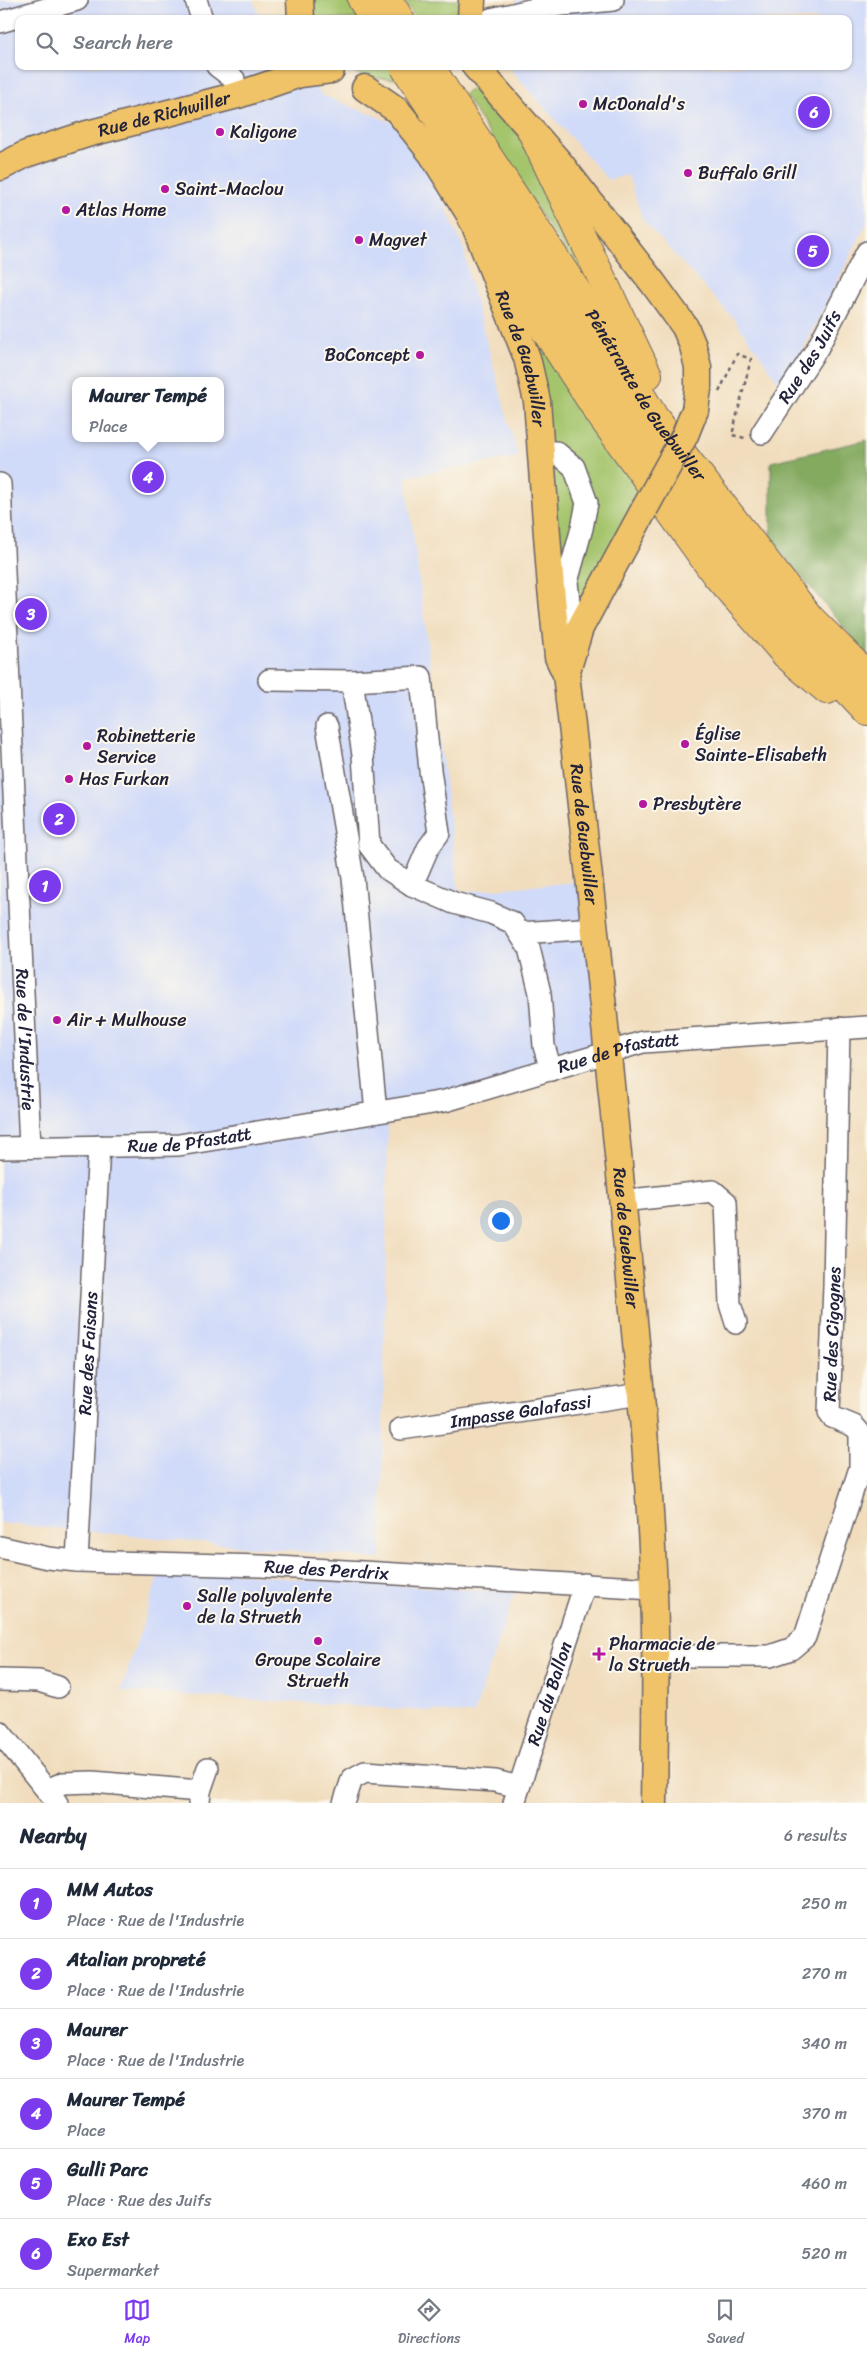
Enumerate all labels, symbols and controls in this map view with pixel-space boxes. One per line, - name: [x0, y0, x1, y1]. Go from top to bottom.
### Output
- search box: [15, 15, 852, 70]
- text: Search here: [73, 26, 173, 59]
- icon: search: [33, 29, 61, 57]
- street label: Rue de Richwiller: [94, 81, 235, 147]
- place label: McDonald's: [593, 88, 686, 120]
- pin: 6: [798, 93, 830, 131]
- marker: McDonald's: [577, 98, 589, 110]
- place label: Kaligone: [230, 116, 297, 148]
- marker: Kaligone: [214, 126, 226, 138]
- place label: Buffalo Grill: [698, 157, 797, 189]
- marker: Buffalo Grill: [682, 167, 694, 179]
- place label: Saint-Maclou: [175, 173, 284, 205]
- marker: Saint-Maclou: [159, 183, 171, 195]
- place label: Atlas Home: [75, 194, 167, 226]
- marker: Atlas Home: [60, 204, 72, 216]
- place label: Magvet: [369, 224, 427, 256]
- pin: 5: [797, 232, 829, 270]
- marker: Magvet: [353, 234, 365, 246]
- street label: Rue de Guebwiller: [486, 285, 555, 429]
- street label: Pénétrante de Guebwiller: [576, 302, 716, 490]
- street label: Rue des Juifs: [769, 304, 851, 410]
- place label: BoConcept: [324, 339, 410, 371]
- marker: BoConcept: [414, 349, 426, 361]
- popup: [72, 377, 224, 442]
- text: Maurer Tempé: [89, 379, 207, 412]
- text: Place: [89, 412, 128, 441]
- pin: 4: [132, 458, 164, 496]
- pin: 3: [15, 595, 47, 633]
- place label: Église Sainte-Elisabeth: [695, 718, 827, 771]
- place label: Robinetterie Service: [97, 720, 196, 773]
- marker: Église Sainte-Elisabeth: [679, 738, 691, 750]
- marker: Robinetterie Service: [81, 740, 93, 752]
- street label: Rue de Guebwiller: [560, 762, 608, 908]
- place label: Has Furkan: [79, 763, 169, 795]
- marker: Has Furkan: [63, 773, 75, 785]
- place label: Presbytère: [653, 788, 742, 820]
- marker: Presbytère: [637, 798, 649, 810]
- pin: 2: [43, 800, 75, 838]
- pin: 1: [29, 867, 61, 905]
- street label: Rue de l'Industrie: [6, 968, 44, 1111]
- place label: Air + Mulhouse: [66, 1004, 187, 1036]
- marker: Air + Mulhouse: [51, 1014, 63, 1026]
- street label: Rue de Pfastatt: [554, 1024, 680, 1083]
- street label: Rue de Pfastatt: [128, 1117, 254, 1162]
- street label: Rue de Guebwiller: [603, 1166, 649, 1312]
- your location: [488, 1208, 514, 1234]
- street label: Rue des Cigognes: [813, 1266, 850, 1402]
- street label: Rue des Faisans: [69, 1290, 107, 1416]
- street label: Impasse Galafassi: [447, 1385, 594, 1438]
- street label: Rue des Perdrix: [263, 1550, 390, 1589]
- place label: Salle polyvalente de la Strueth: [197, 1580, 332, 1633]
- marker: Salle polyvalente de la Strueth: [181, 1600, 193, 1612]
- place label: Pharmacie de la Strueth: [609, 1628, 715, 1681]
- marker: Groupe Scolaire Strueth: [312, 1635, 324, 1647]
- street label: Rue du Ballon: [518, 1637, 581, 1750]
- place label: Groupe Scolaire Strueth: [255, 1644, 381, 1697]
- marker: Pharmacie de la Strueth: [593, 1648, 605, 1660]
- text: Nearby: [20, 1817, 86, 1855]
- text: 6 results: [784, 1821, 847, 1850]
- text: MM Autos: [67, 1873, 153, 1906]
- text: 1: [33, 1889, 39, 1918]
- text: 250 m: [801, 1889, 847, 1918]
- text: Place · Rue de l'Industrie: [67, 1906, 244, 1935]
- text: Atalian propreté: [67, 1943, 206, 1976]
- text: 2: [31, 1959, 41, 1988]
- text: 270 m: [802, 1959, 847, 1988]
- text: Place · Rue de l'Industrie: [67, 1976, 244, 2005]
- text: Maurer: [67, 2013, 127, 2046]
- text: 3: [32, 2029, 40, 2058]
- text: 340 m: [802, 2029, 847, 2058]
- text: Place · Rue de l'Industrie: [67, 2046, 244, 2075]
- text: Maurer Tempé: [67, 2083, 185, 2116]
- text: 4: [31, 2099, 41, 2128]
- text: 370 m: [803, 2099, 847, 2128]
- text: Place: [67, 2116, 106, 2145]
- text: Gulli Parc: [67, 2153, 148, 2186]
- text: 5: [31, 2169, 41, 2198]
- text: 460 m: [801, 2169, 847, 2198]
- text: Place · Rue des Juifs: [67, 2186, 211, 2215]
- text: Exo Est: [67, 2223, 129, 2256]
- text: 6: [31, 2239, 41, 2268]
- text: 520 m: [801, 2239, 847, 2268]
- text: Supermarket: [67, 2256, 159, 2285]
- tab: Map: [123, 2296, 151, 2351]
- tab: Directions: [398, 2296, 460, 2351]
- tab: Saved: [707, 2296, 744, 2351]

